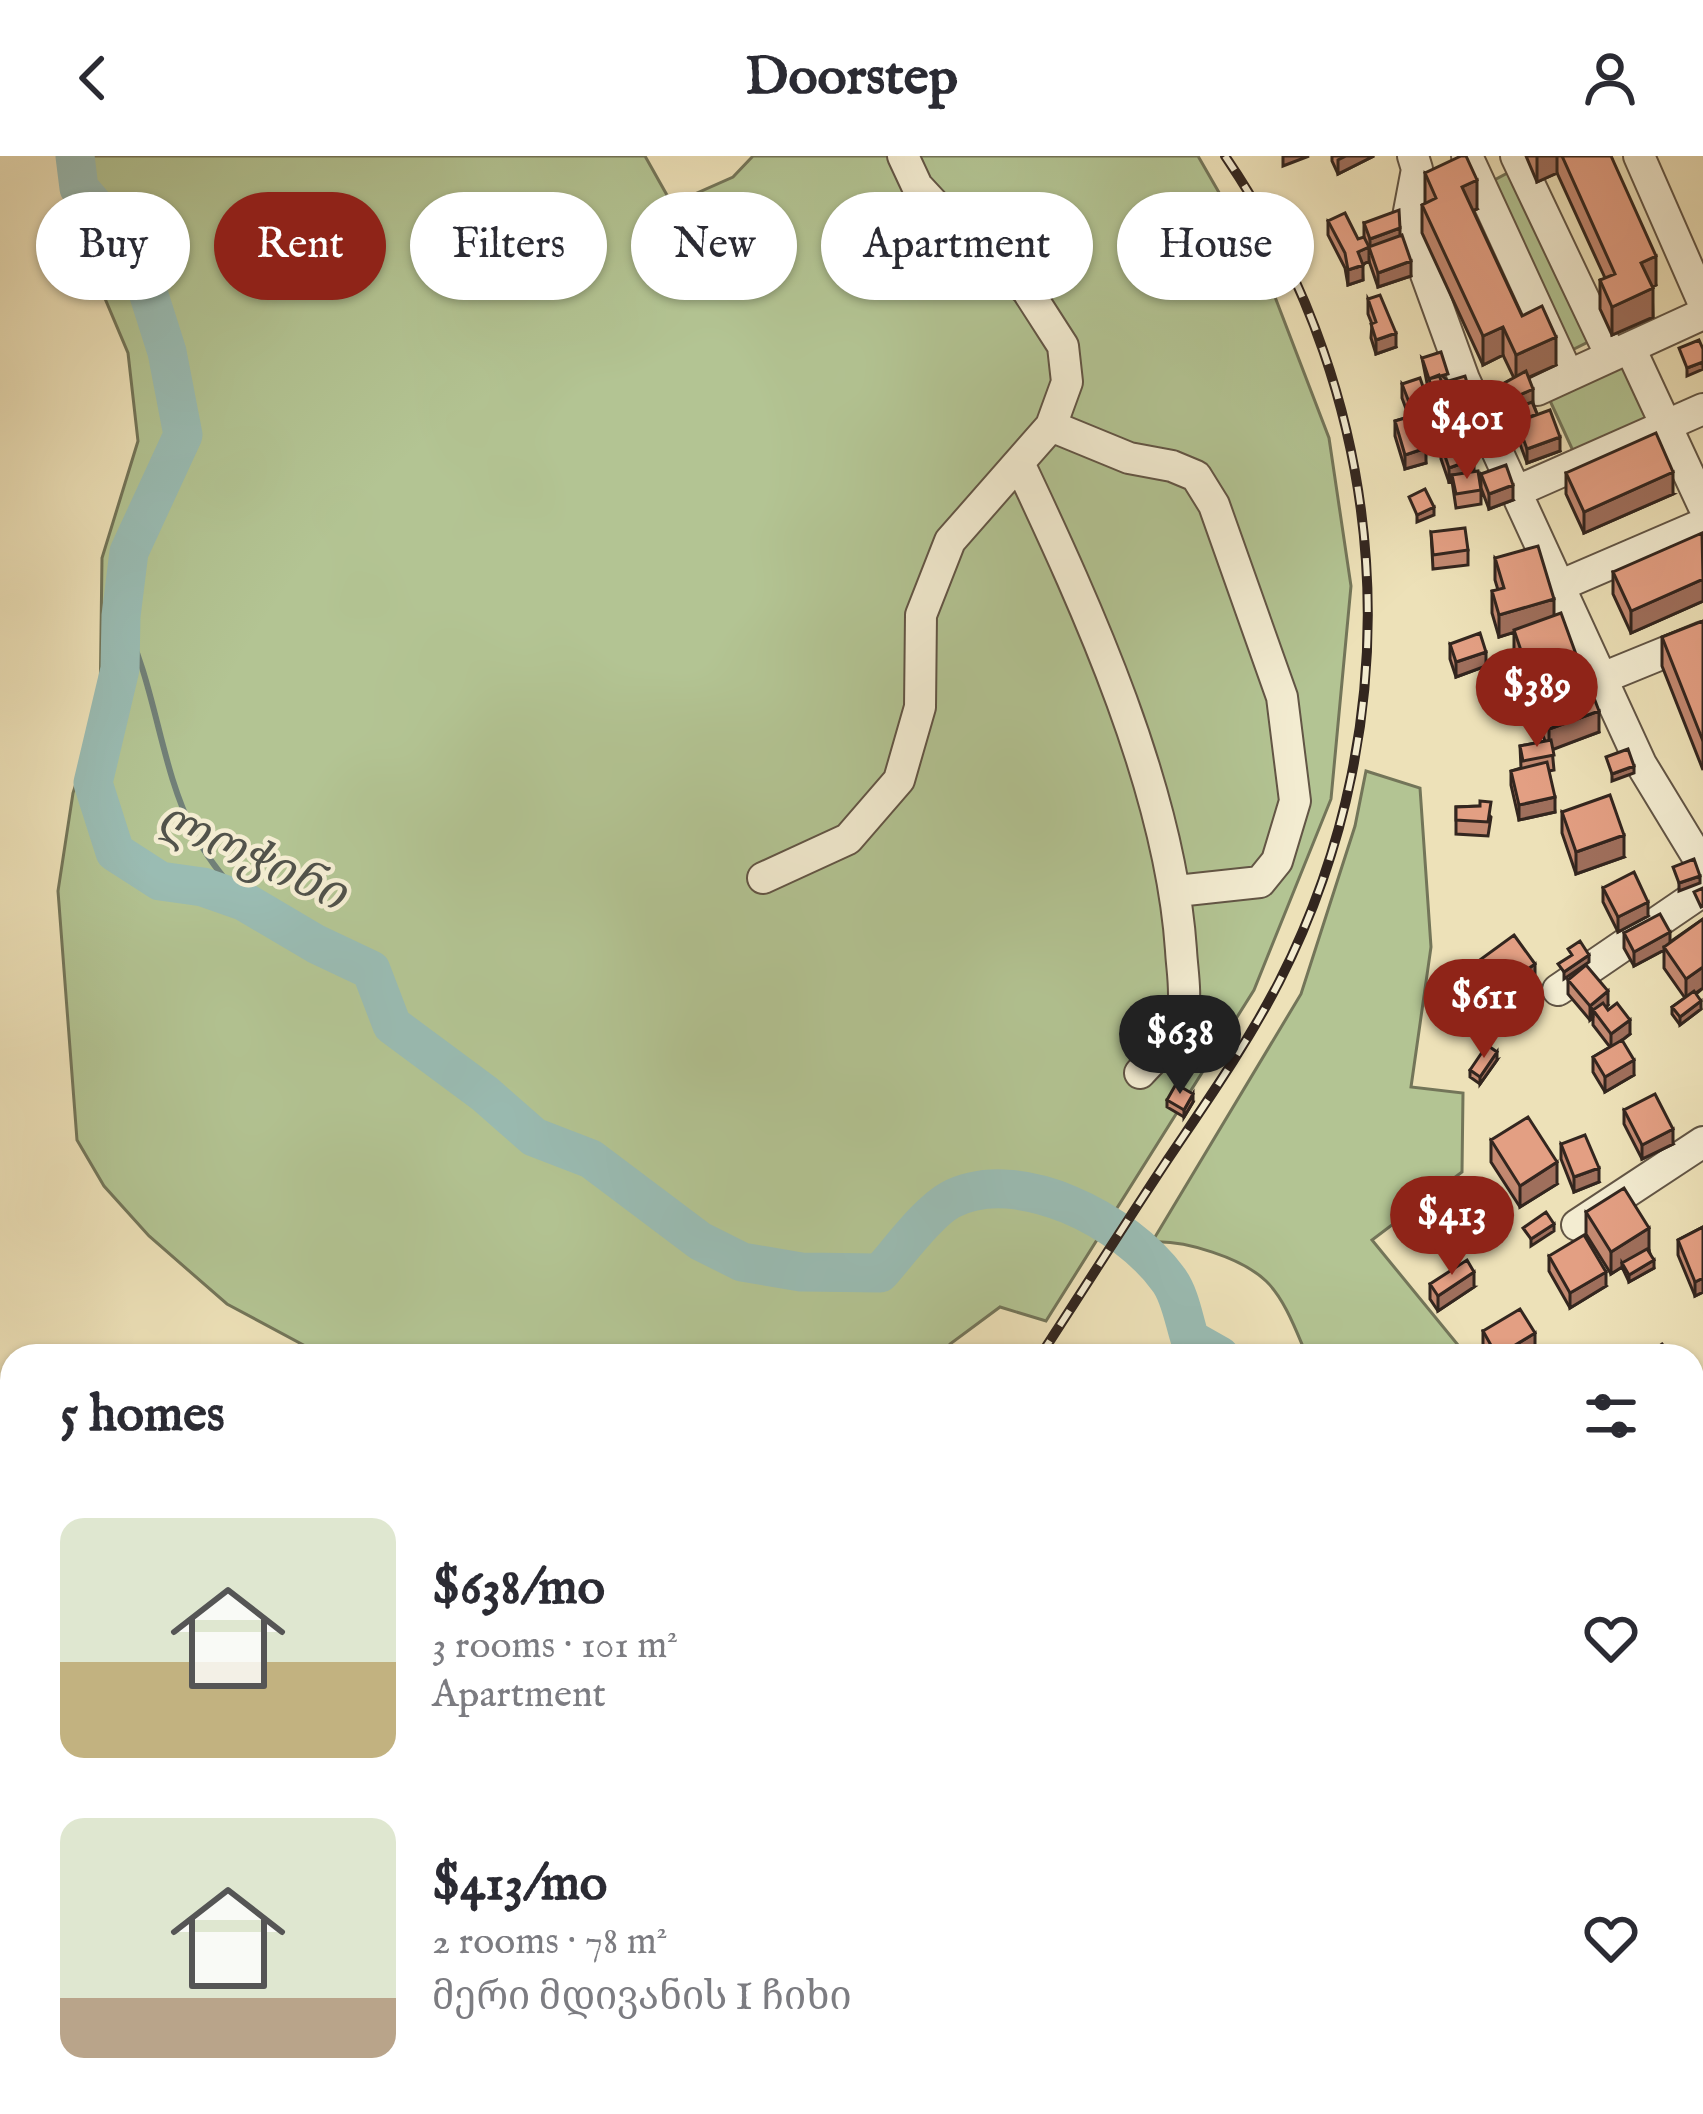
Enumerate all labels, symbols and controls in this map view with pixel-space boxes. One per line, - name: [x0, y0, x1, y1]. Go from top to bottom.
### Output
- text: Doorstep: [745, 44, 958, 113]
- icon: back: [60, 45, 126, 111]
- icon: person: [1577, 45, 1643, 111]
- chip: Buy: [36, 192, 190, 300]
- chip: Rent: [214, 192, 386, 300]
- chip: Filters: [410, 192, 607, 300]
- chip: New: [631, 192, 797, 300]
- chip: Apartment: [821, 192, 1093, 300]
- chip: House: [1117, 192, 1314, 300]
- pin: $401: [1396, 380, 1538, 482]
- text: $401: [1430, 394, 1504, 443]
- pin: $389: [1466, 648, 1608, 750]
- text: $389: [1503, 662, 1571, 711]
- water label: ლოჭინი: [147, 790, 357, 927]
- pin: $611: [1413, 959, 1555, 1061]
- text: $611: [1451, 973, 1517, 1022]
- pin: $638: [1109, 995, 1251, 1097]
- text: $638: [1146, 1009, 1214, 1058]
- pin: $413: [1381, 1176, 1523, 1278]
- text: $413: [1417, 1190, 1487, 1239]
- icon: filters: [1578, 1383, 1644, 1449]
- text: 5 homes: [60, 1384, 225, 1449]
- text: $638/mo: [432, 1557, 605, 1622]
- icon: home: [156, 1566, 300, 1710]
- icon: heart: [1578, 1605, 1644, 1671]
- text: 3 rooms · 101 m²: [432, 1622, 678, 1671]
- text: Apartment: [432, 1671, 606, 1720]
- text: $413/mo: [432, 1853, 607, 1918]
- icon: home: [156, 1866, 300, 2010]
- icon: heart: [1578, 1905, 1644, 1971]
- text: 2 rooms · 78 m²: [432, 1918, 668, 1967]
- text: მერი მდივანის I ჩიხი: [432, 1974, 852, 2023]

